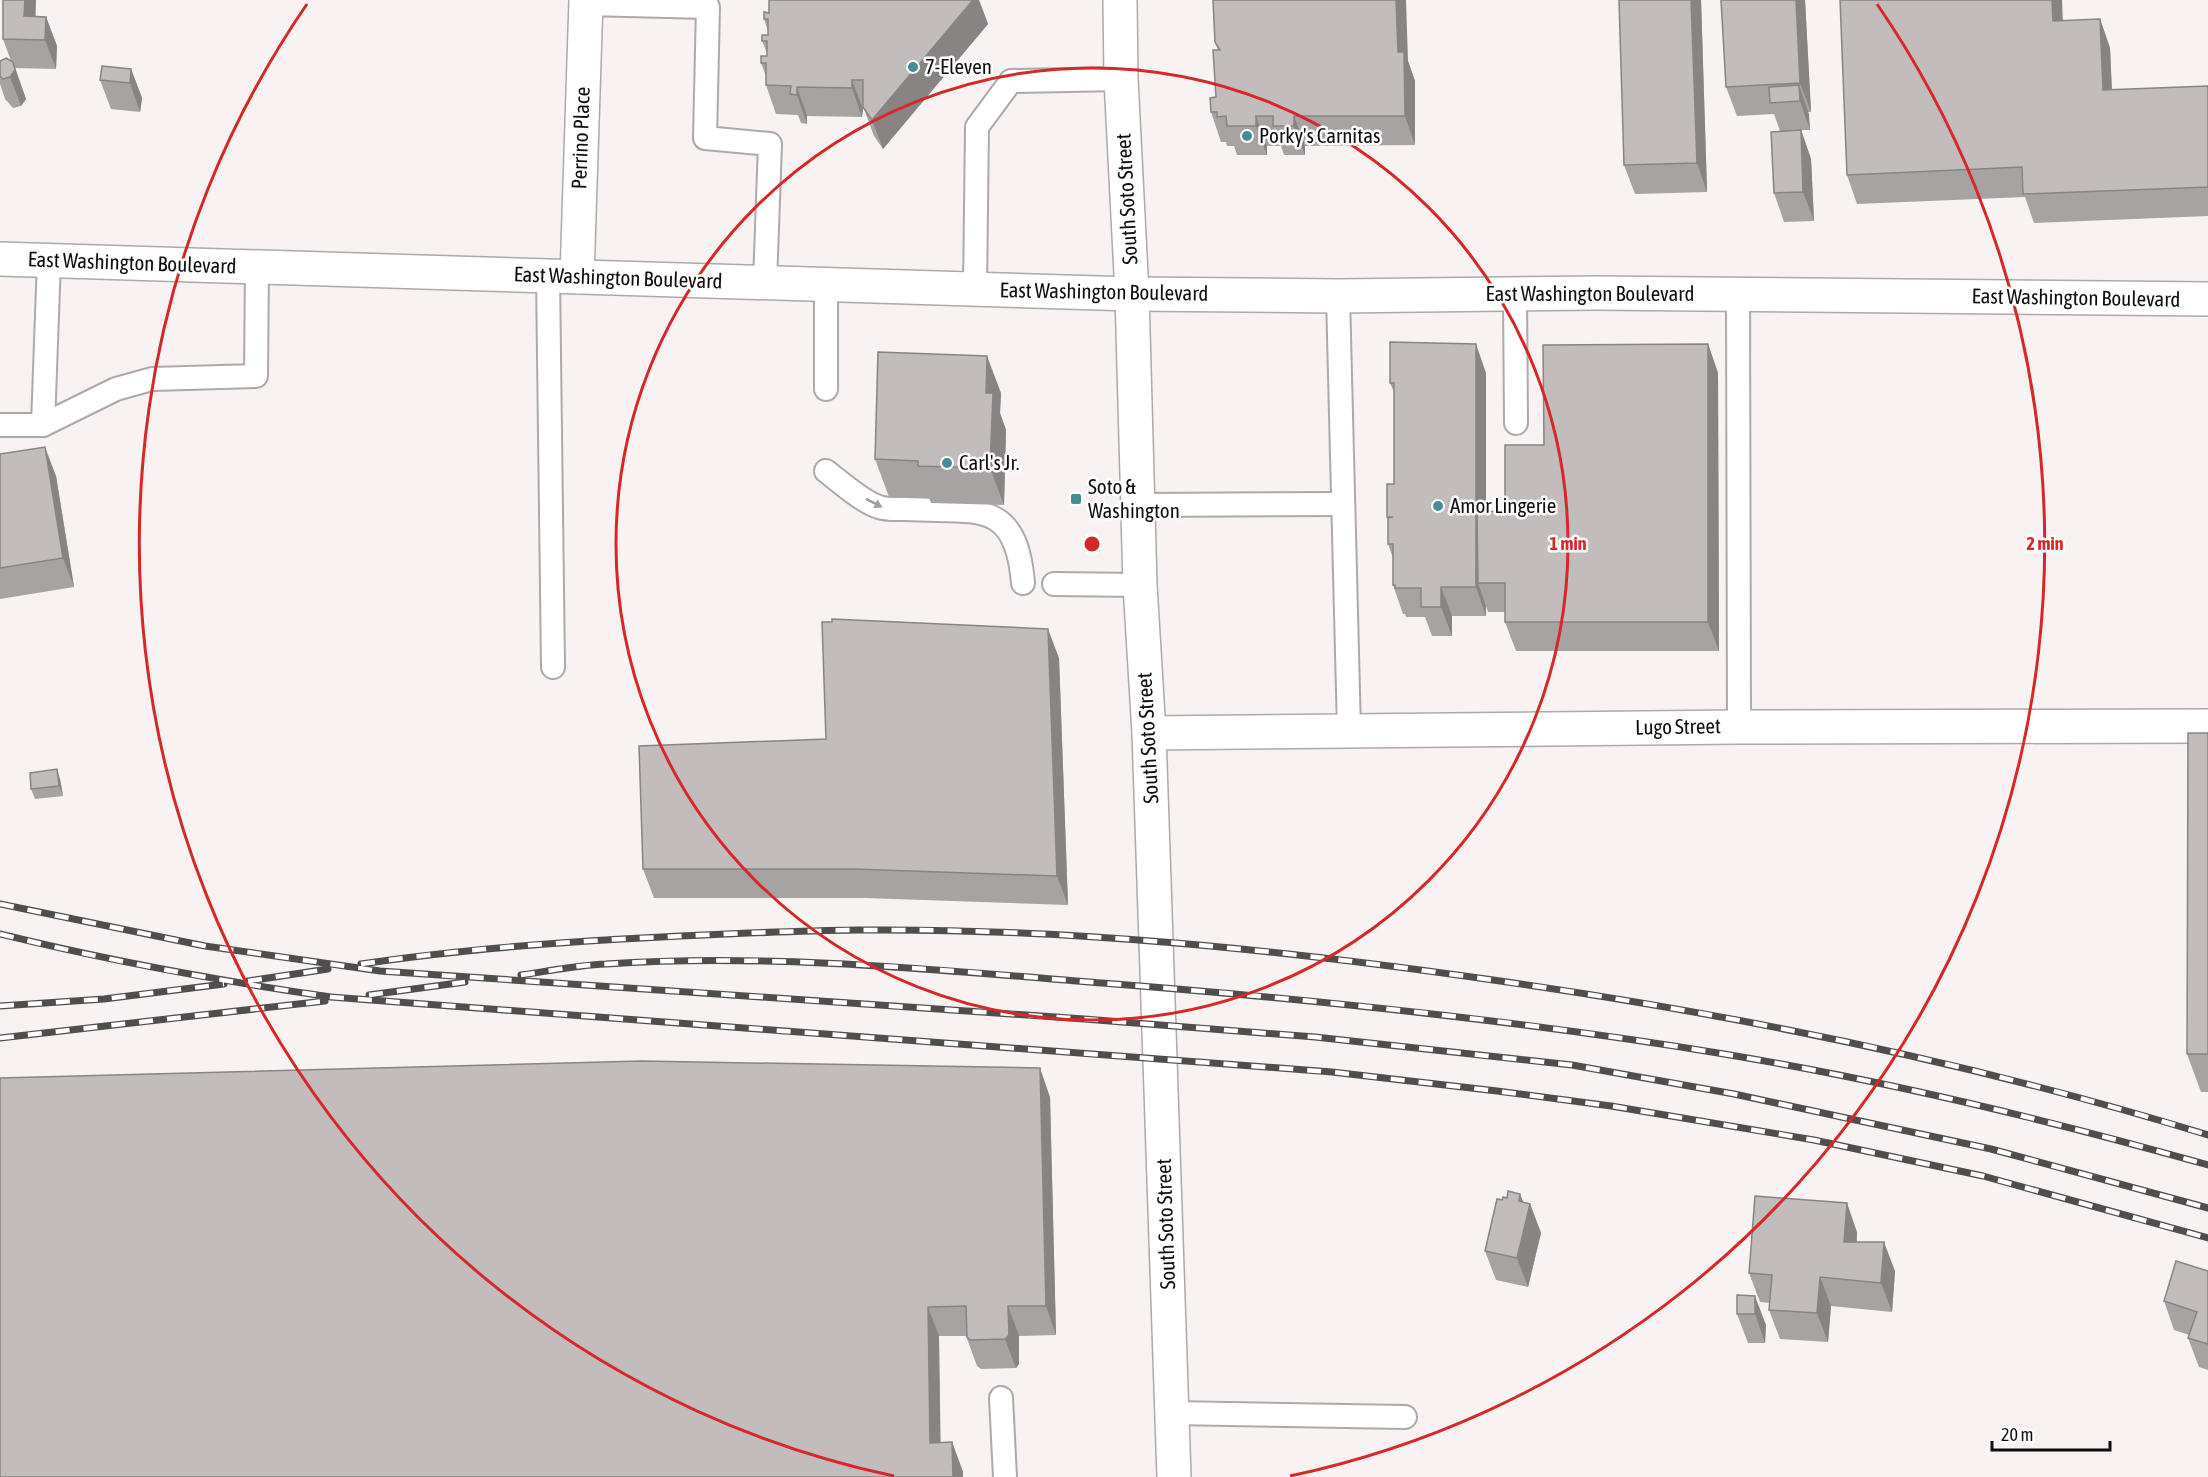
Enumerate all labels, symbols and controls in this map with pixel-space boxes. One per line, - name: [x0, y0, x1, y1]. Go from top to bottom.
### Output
- place label: 7-Eleven: [925, 54, 992, 78]
- marker: 7-Eleven: [906, 60, 920, 74]
- street label: Perrino Place: [566, 86, 594, 190]
- place label: Porky's Carnitas: [1259, 123, 1380, 147]
- marker: Porky's Carnitas: [1240, 129, 1254, 143]
- street label: South Soto Street: [1111, 133, 1141, 265]
- street label: East Washington Boulevard: [27, 246, 237, 278]
- street label: East Washington Boulevard: [513, 261, 723, 293]
- street label: East Washington Boulevard: [999, 277, 1209, 305]
- street label: East Washington Boulevard: [1486, 281, 1694, 305]
- street label: East Washington Boulevard: [1971, 283, 2181, 311]
- place label: Carl's Jr.: [959, 450, 1020, 474]
- marker: Carl's Jr.: [940, 456, 954, 470]
- place label: Soto & Washington: [1088, 474, 1180, 522]
- marker: Soto & Washington: [1069, 492, 1083, 506]
- place label: Amor Lingerie: [1450, 493, 1556, 517]
- one-way arrow: [866, 498, 883, 508]
- marker: Amor Lingerie: [1431, 499, 1445, 513]
- text: 1 min: [1550, 533, 1587, 554]
- text: 2 min: [2027, 533, 2064, 554]
- centre of rings: [1082, 534, 1102, 554]
- street label: South Soto Street: [1132, 672, 1162, 804]
- street label: Lugo Street: [1635, 713, 1721, 739]
- street label: South Soto Street: [1151, 1158, 1179, 1290]
- scale bar: [1992, 1414, 2110, 1452]
- text: 20 m: [2001, 1424, 2033, 1445]

